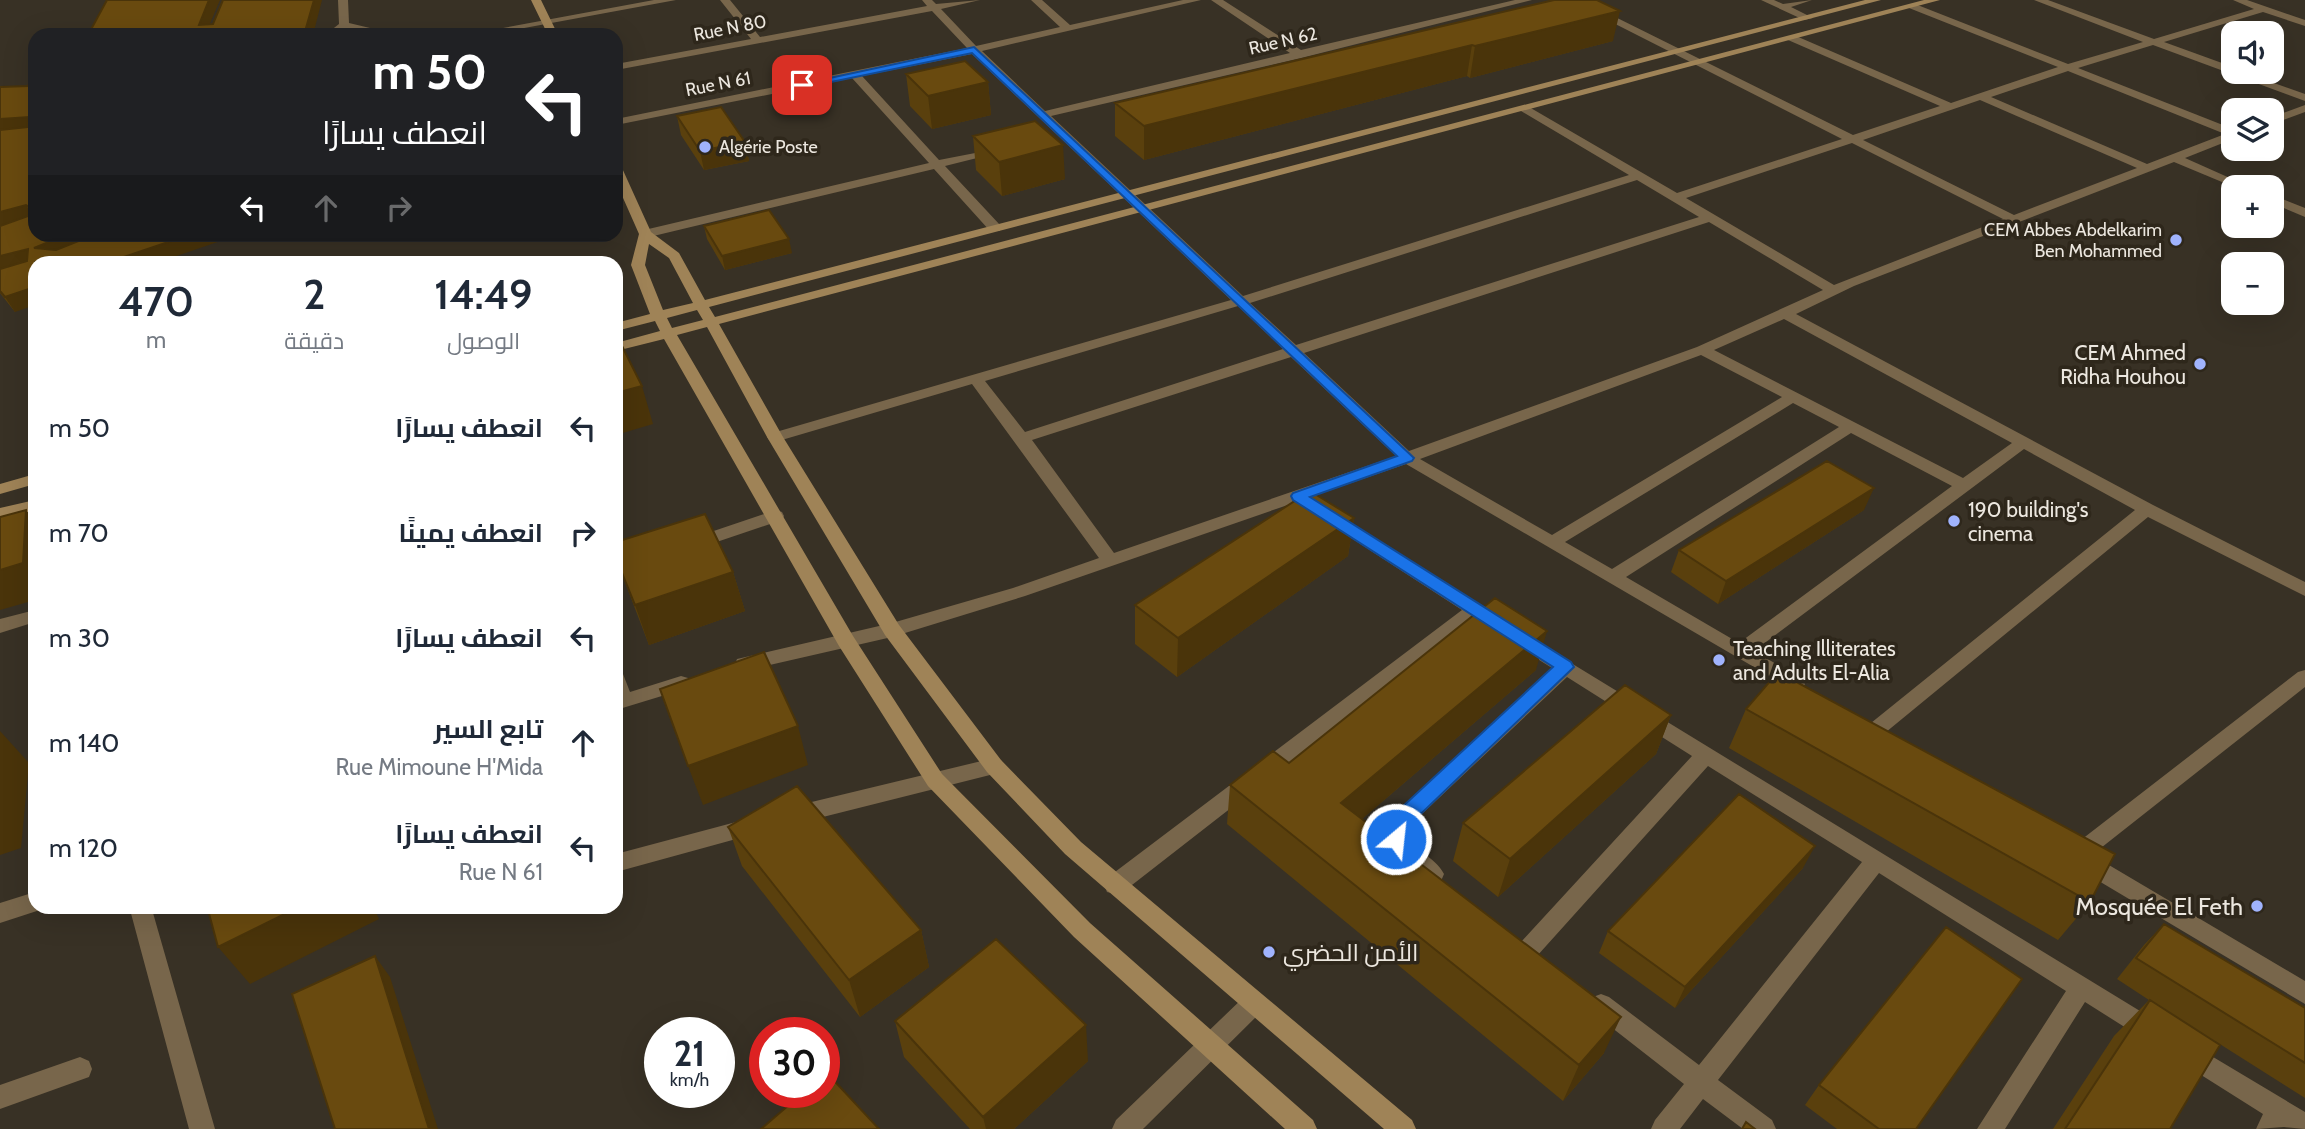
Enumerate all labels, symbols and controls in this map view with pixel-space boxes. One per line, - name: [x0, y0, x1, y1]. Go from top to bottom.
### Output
- street label: Rue N 80: [692, 10, 768, 46]
- map controls: [2221, 21, 2284, 315]
- button: sound: [2221, 21, 2284, 84]
- street label: Rue N 62: [1247, 22, 1319, 60]
- text: 50 m: [372, 42, 487, 101]
- pin: [772, 55, 832, 115]
- icon: left: [511, 56, 602, 147]
- icon: arrive: [783, 66, 821, 104]
- street label: Rue N 61: [683, 67, 753, 101]
- button: layers: [2221, 98, 2284, 161]
- text: انعطف يسارًا: [322, 113, 487, 152]
- place label: Algérie Poste: [719, 136, 818, 158]
- marker: Algérie Poste: [697, 139, 713, 155]
- button: +: [2221, 175, 2284, 238]
- icon: left: [234, 189, 272, 227]
- icon: ahead: [307, 189, 345, 227]
- icon: right: [380, 189, 418, 227]
- place label: CEM Abbes Abdelkarim Ben Mohammed: [1984, 219, 2162, 262]
- marker: CEM Abbes Abdelkarim Ben Mohammed: [2168, 232, 2184, 248]
- button: −: [2221, 252, 2284, 315]
- text: 2: [303, 268, 325, 320]
- text: 14:49: [434, 268, 533, 320]
- text: 470: [118, 275, 194, 327]
- text: m: [146, 326, 166, 354]
- text: دقيقة: [284, 327, 344, 355]
- text: الوصول: [447, 327, 520, 355]
- place label: CEM Ahmed Ridha Houhou: [2060, 340, 2186, 389]
- marker: CEM Ahmed Ridha Houhou: [2192, 356, 2208, 372]
- icon: left: [564, 409, 602, 447]
- text: 50 m: [49, 412, 110, 444]
- text: انعطف يسارًا: [395, 412, 543, 444]
- place label: 190 building's cinema: [1968, 497, 2089, 546]
- marker: 190 building's cinema: [1946, 513, 1962, 529]
- icon: right: [564, 514, 602, 552]
- text: 70 m: [49, 517, 109, 549]
- text: انعطف يمينًا: [399, 517, 543, 549]
- icon: left: [564, 619, 602, 657]
- text: 30 m: [49, 622, 110, 654]
- text: انعطف يسارًا: [395, 622, 543, 654]
- place label: Teaching Illiterates and Adults El-Alia: [1733, 636, 1896, 685]
- marker: Teaching Illiterates and Adults El-Alia: [1711, 652, 1727, 668]
- text: تابع السير: [434, 713, 543, 745]
- icon: ahead: [564, 724, 602, 762]
- text: 140 m: [49, 727, 119, 759]
- text: Rue Mimoune H'Mida: [335, 753, 543, 781]
- position arrow: [1359, 802, 1433, 876]
- text: انعطف يسارًا: [395, 818, 543, 850]
- icon: left: [564, 829, 602, 867]
- text: 120 m: [49, 832, 118, 864]
- text: Rue N 61: [459, 858, 543, 886]
- place label: Mosquée El Feth: [2076, 892, 2243, 921]
- marker: Mosquée El Feth: [2249, 898, 2265, 914]
- place label: الأمن الحضري: [1283, 938, 1418, 971]
- marker: الأمن الحضري: [1261, 944, 1277, 960]
- speed limit sign: 30: [749, 1017, 840, 1108]
- text: 21: [674, 1032, 705, 1075]
- text: km/h: [670, 1069, 709, 1091]

